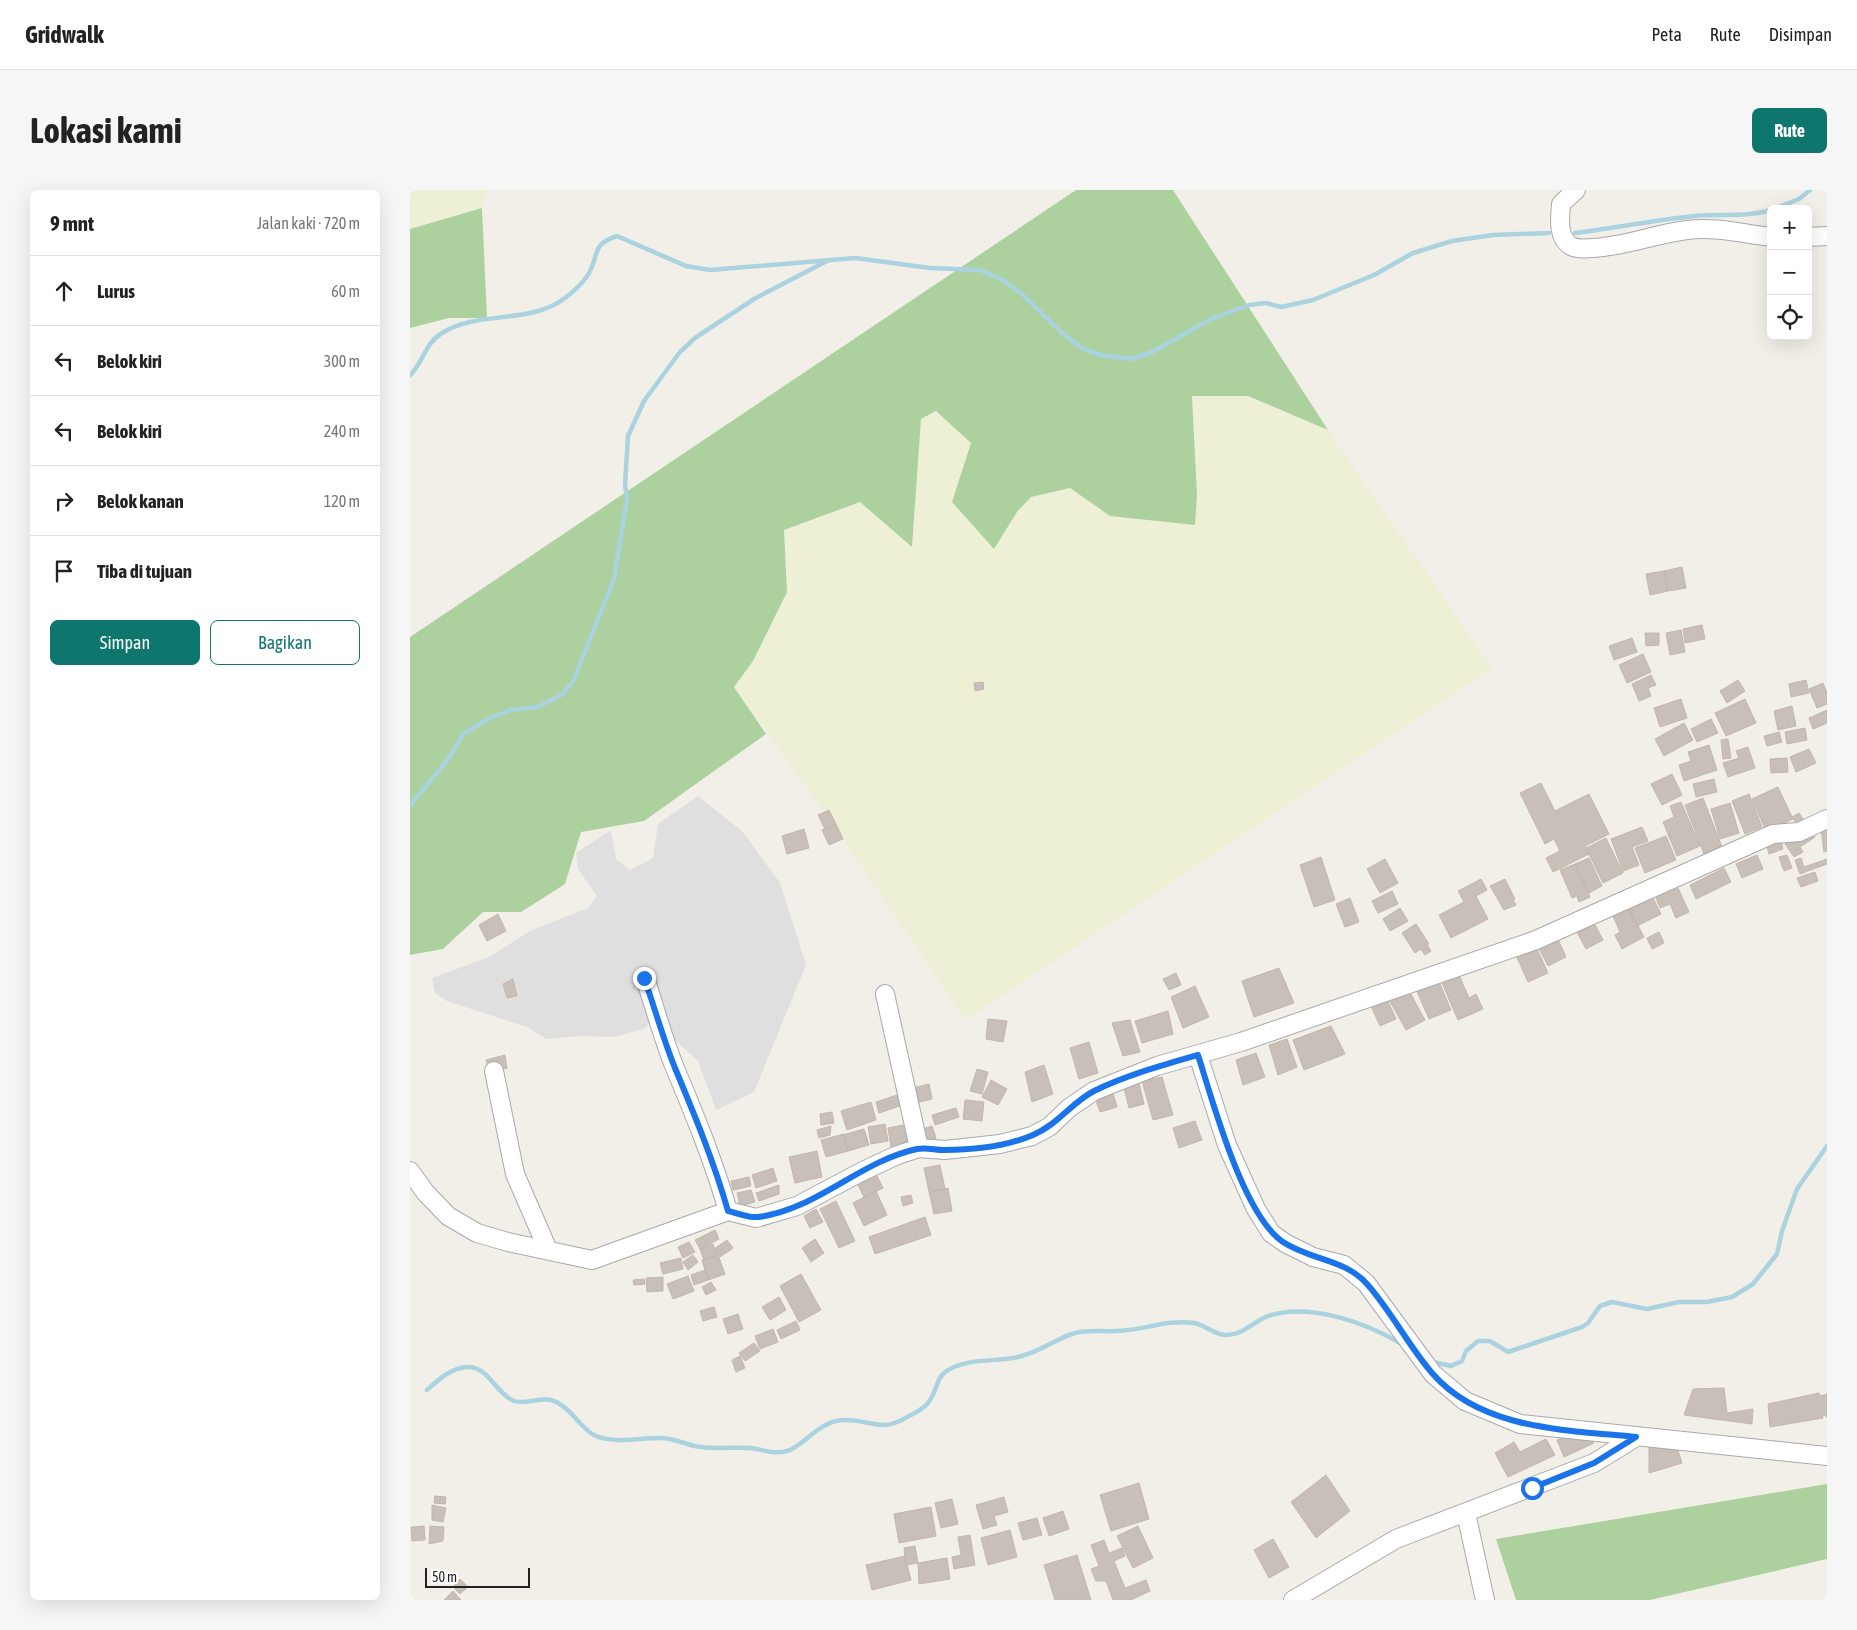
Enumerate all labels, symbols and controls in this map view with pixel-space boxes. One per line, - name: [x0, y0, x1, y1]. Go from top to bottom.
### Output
- text: Gridwalk: [25, 21, 104, 48]
- text: Peta: [1651, 24, 1682, 45]
- text: Rute: [1710, 24, 1741, 45]
- text: Disimpan: [1769, 24, 1832, 45]
- button: Rute: [1752, 108, 1827, 153]
- text: Lokasi kami: [30, 110, 182, 150]
- map controls: [1767, 205, 1812, 340]
- button: +: [1767, 205, 1812, 250]
- text: 9 mnt: [50, 211, 94, 235]
- text: Jalan kaki · 720 m: [257, 214, 360, 232]
- button: −: [1767, 250, 1812, 295]
- icon: ahead: [50, 277, 78, 305]
- text: Lurus: [97, 280, 135, 302]
- text: 60 m: [331, 282, 360, 300]
- button: locate: [1767, 295, 1812, 340]
- icon: left: [50, 347, 78, 375]
- text: Belok kiri: [97, 350, 162, 372]
- text: 300 m: [324, 352, 360, 370]
- icon: left: [50, 417, 78, 445]
- text: Belok kiri: [97, 420, 162, 442]
- text: 240 m: [324, 422, 360, 440]
- icon: right: [50, 487, 78, 515]
- text: Belok kanan: [97, 490, 184, 512]
- text: 120 m: [324, 492, 360, 510]
- icon: arrive: [50, 557, 78, 585]
- text: Tiba di tujuan: [97, 560, 192, 582]
- button: Simpan: [50, 620, 200, 665]
- button: Bagikan: [210, 620, 360, 665]
- route end: [633, 967, 656, 990]
- route start: [1521, 1477, 1544, 1500]
- scale bar: [425, 1565, 530, 1588]
- text: 50 m: [432, 1569, 457, 1585]

